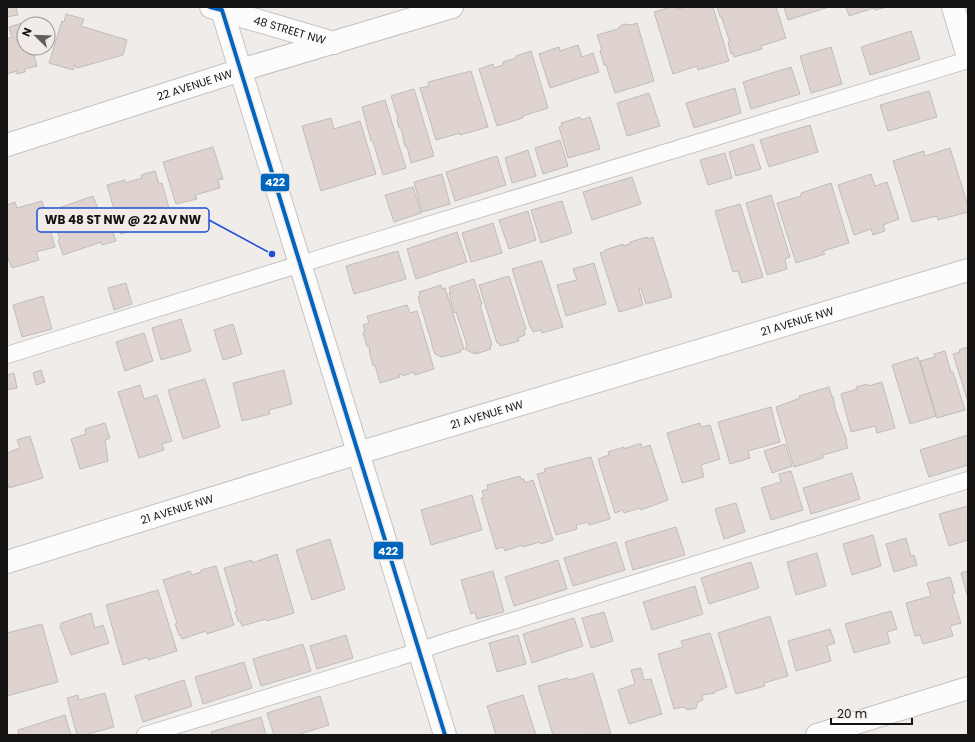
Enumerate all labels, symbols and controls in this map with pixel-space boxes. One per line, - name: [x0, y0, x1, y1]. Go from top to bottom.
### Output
- street label: 48 STREET NW: [252, 12, 328, 48]
- north arrow: [16, 16, 56, 56]
- text: N: [18, 25, 36, 39]
- street label: 22 AVENUE NW: [155, 65, 235, 104]
- line badge: 422: [260, 173, 290, 192]
- text: 422: [265, 174, 285, 190]
- callout: WB 48 ST NW @ 22 AV NW: [37, 208, 209, 232]
- text: WB 48 ST NW @ 22 AV NW: [45, 211, 202, 228]
- street label: 21 AVENUE NW: [759, 303, 836, 340]
- street label: 21 AVENUE NW: [448, 396, 526, 433]
- street label: 21 AVENUE NW: [139, 490, 216, 528]
- line badge: 422: [373, 541, 404, 560]
- text: 422: [378, 543, 398, 559]
- scale bar: [831, 700, 912, 726]
- text: 20 m: [837, 705, 867, 722]

